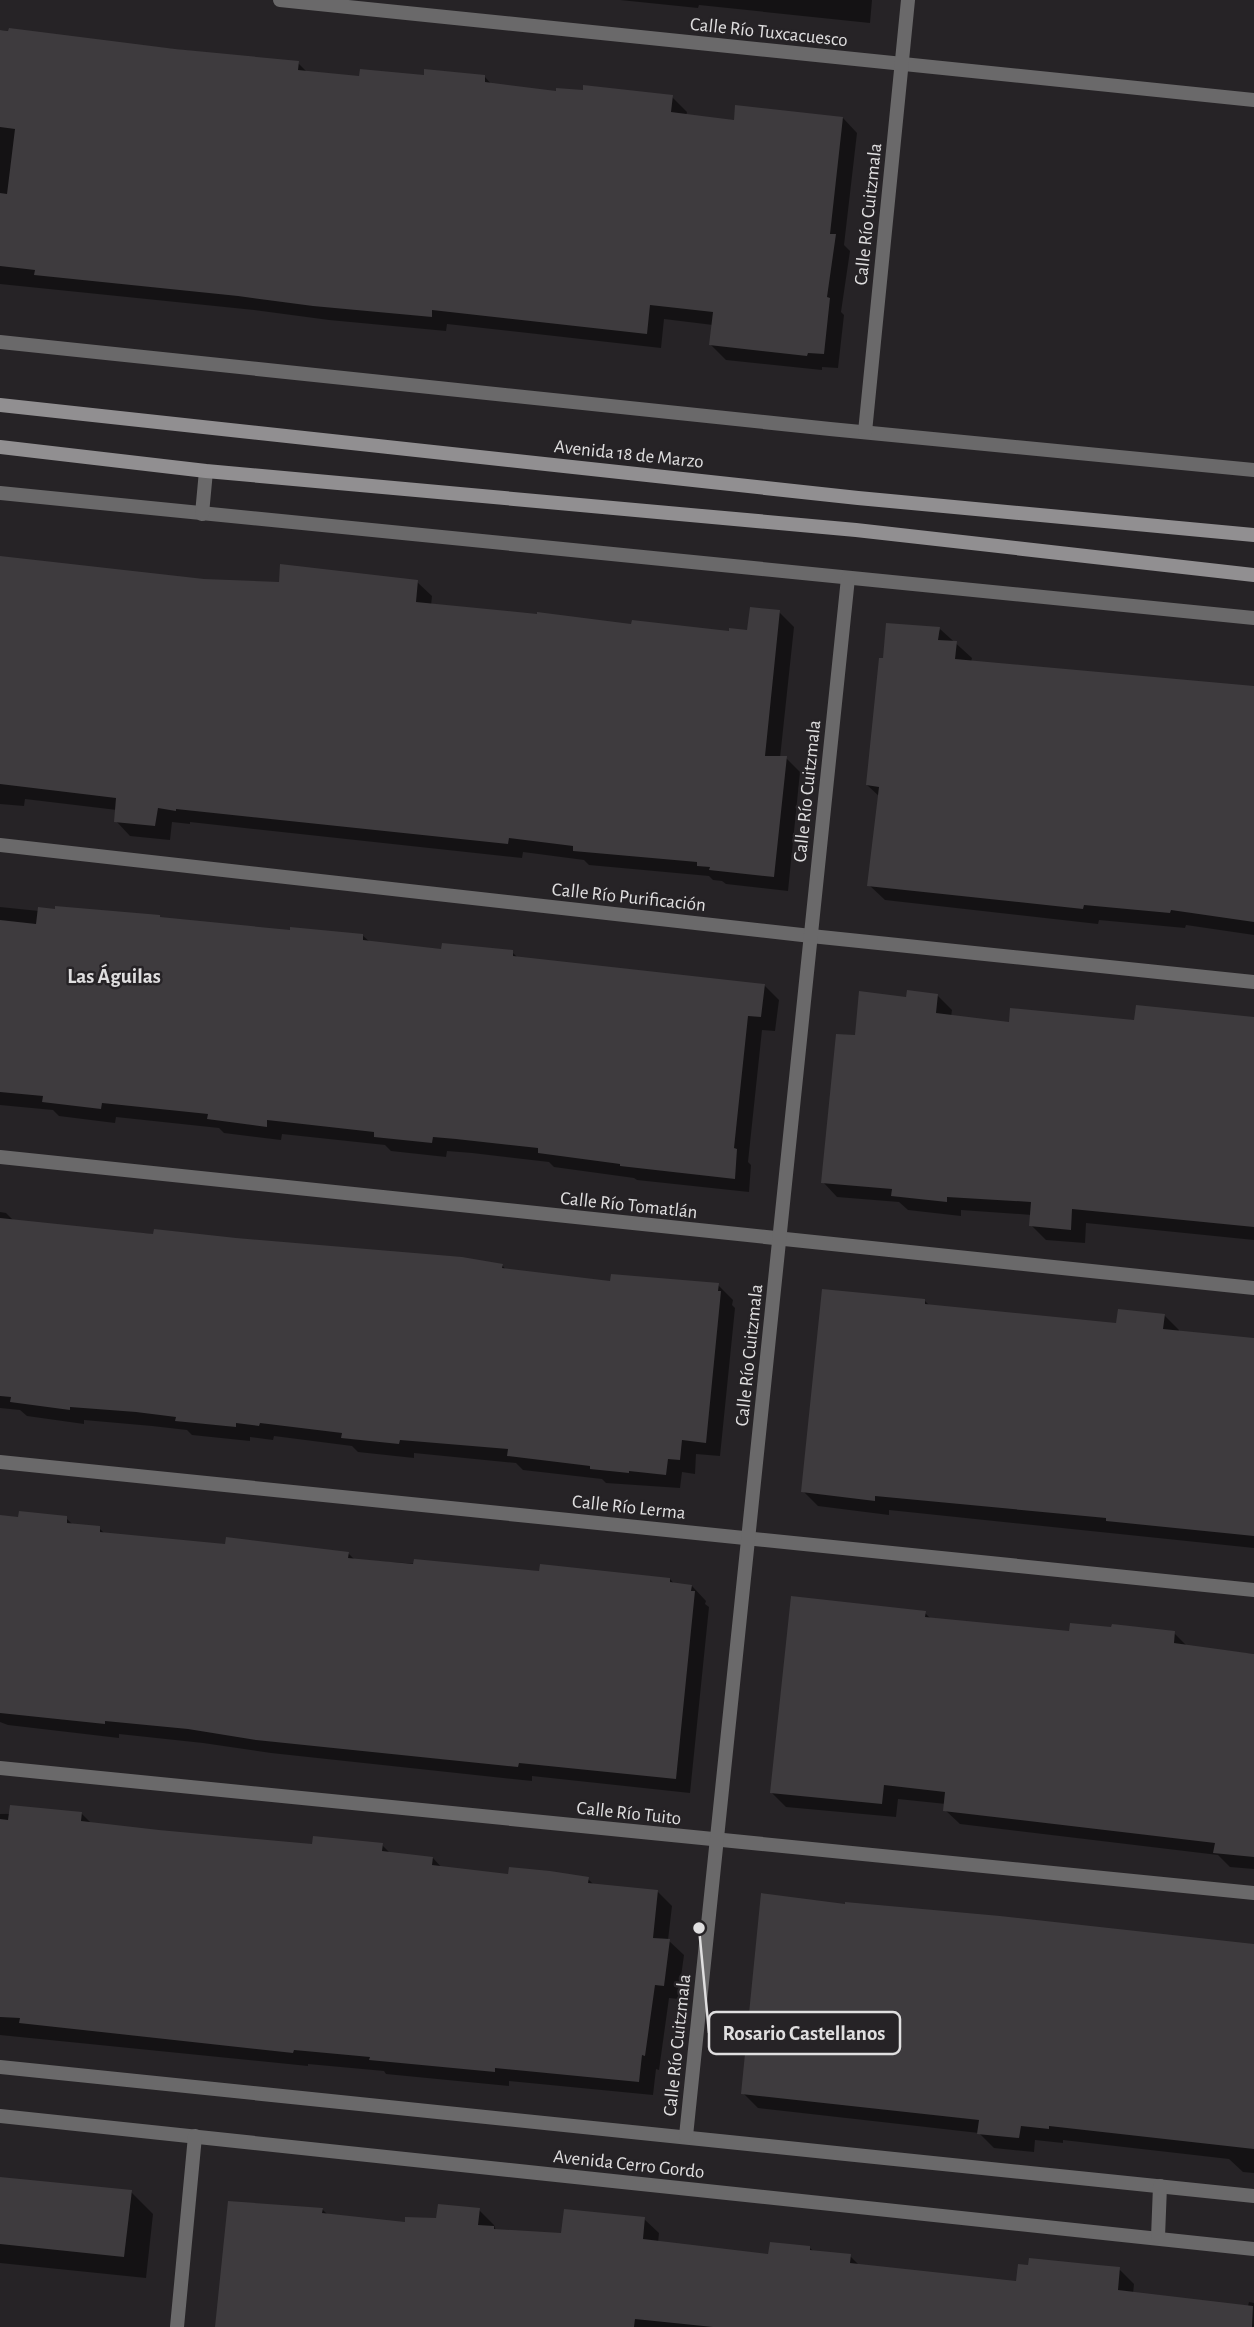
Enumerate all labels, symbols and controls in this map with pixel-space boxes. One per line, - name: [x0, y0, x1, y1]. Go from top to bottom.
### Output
- street label: Calle Río Tuxcacuesco: [689, 15, 849, 50]
- street label: Calle Río Cuitzmala: [852, 142, 885, 286]
- street label: Avenida 18 de Marzo: [553, 437, 704, 472]
- street label: Calle Río Cuitzmala: [791, 719, 824, 863]
- street label: Calle Río Purificación: [551, 880, 707, 915]
- district label: Las Águilas: [67, 963, 161, 987]
- street label: Calle Río Tomatlán: [559, 1189, 698, 1222]
- street label: Calle Río Cuitzmala: [733, 1283, 766, 1427]
- street label: Calle Río Lerma: [571, 1492, 687, 1523]
- street label: Calle Río Tuito: [576, 1799, 682, 1828]
- street label: Calle Río Cuitzmala: [661, 1973, 694, 2117]
- callout: Rosario Castellanos: [709, 2012, 900, 2054]
- text: Rosario Castellanos: [723, 2023, 885, 2044]
- street label: Avenida Cerro Gordo: [552, 2147, 705, 2182]

